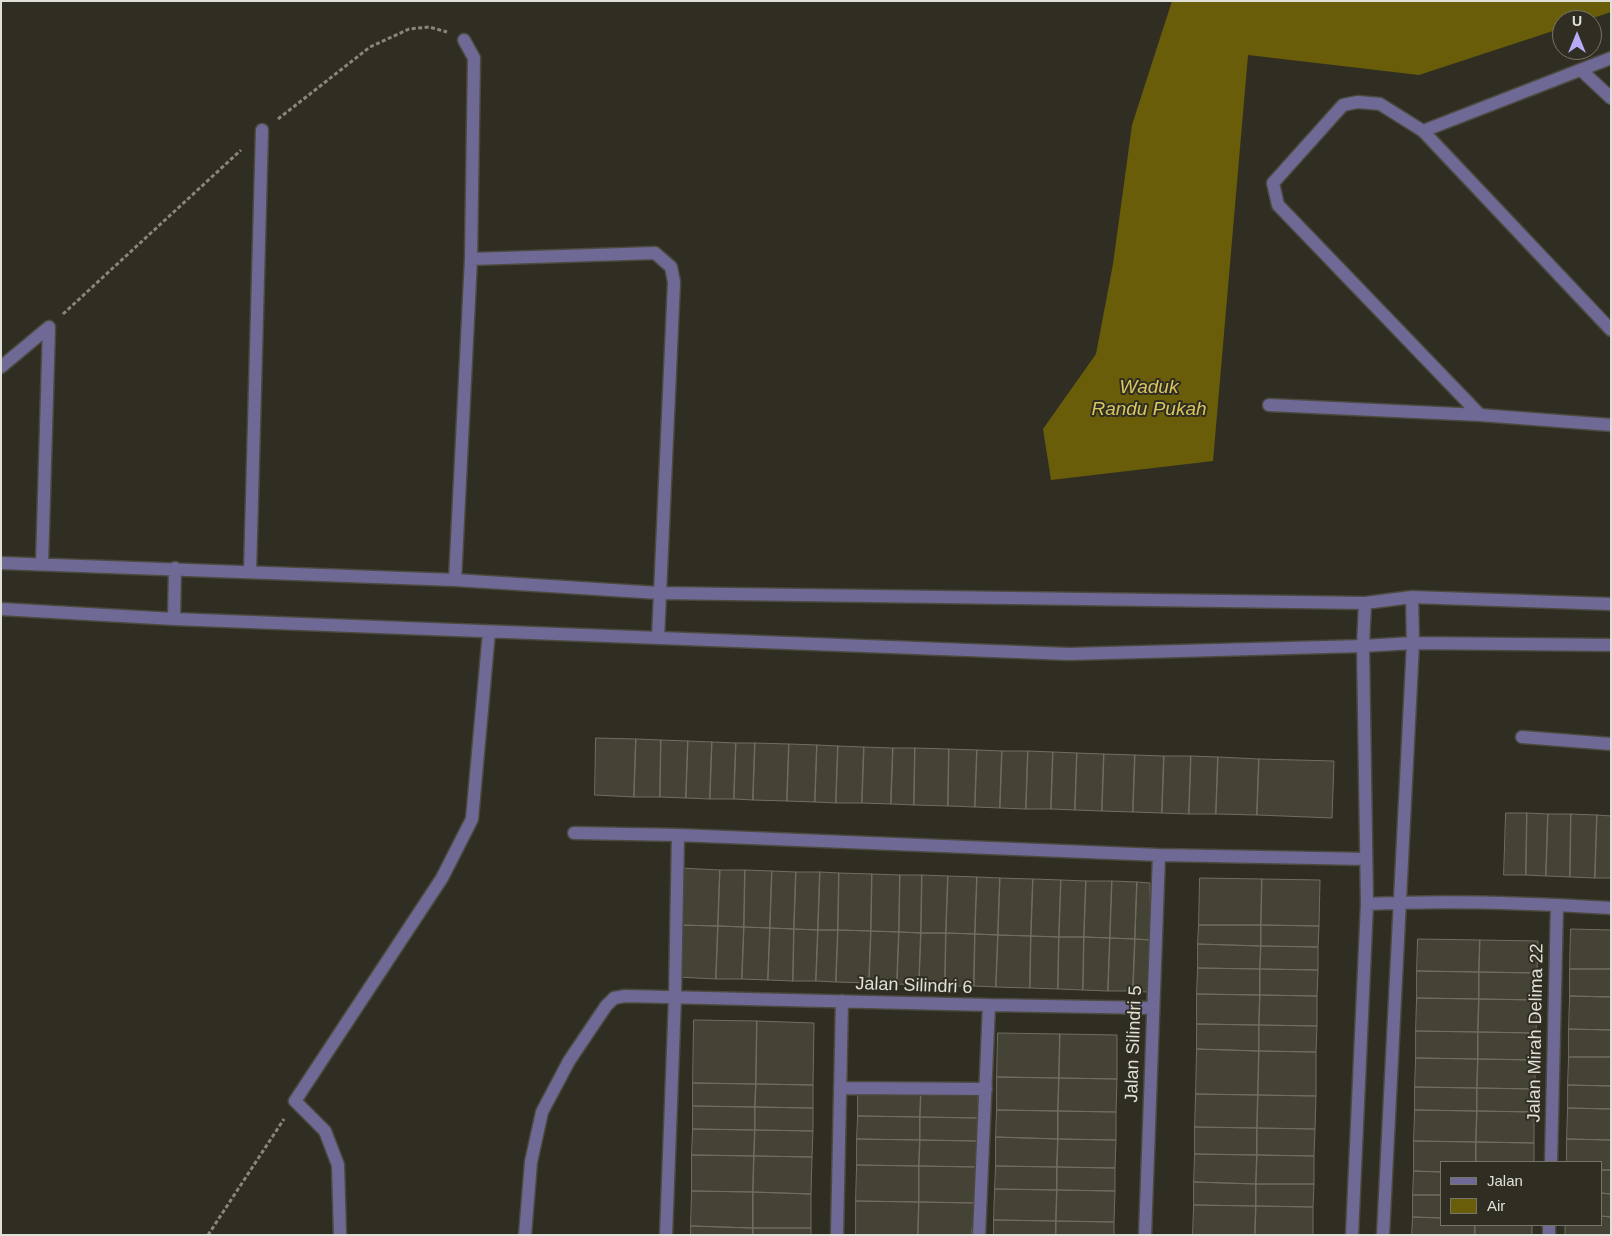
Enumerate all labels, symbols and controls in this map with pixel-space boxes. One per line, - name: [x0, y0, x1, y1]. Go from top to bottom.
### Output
- north arrow: [1552, 10, 1602, 60]
- text: U: [1572, 13, 1582, 29]
- water label: Waduk Randu Pukah: [1091, 377, 1207, 421]
- street label: Jalan Mirah Delima 22: [1524, 943, 1548, 1123]
- street label: Jalan Silindri 6: [855, 973, 973, 999]
- street label: Jalan Silindri 5: [1121, 985, 1147, 1103]
- legend: [1440, 1161, 1602, 1226]
- text: Jalan: [1487, 1172, 1523, 1189]
- text: Air: [1487, 1197, 1505, 1214]

